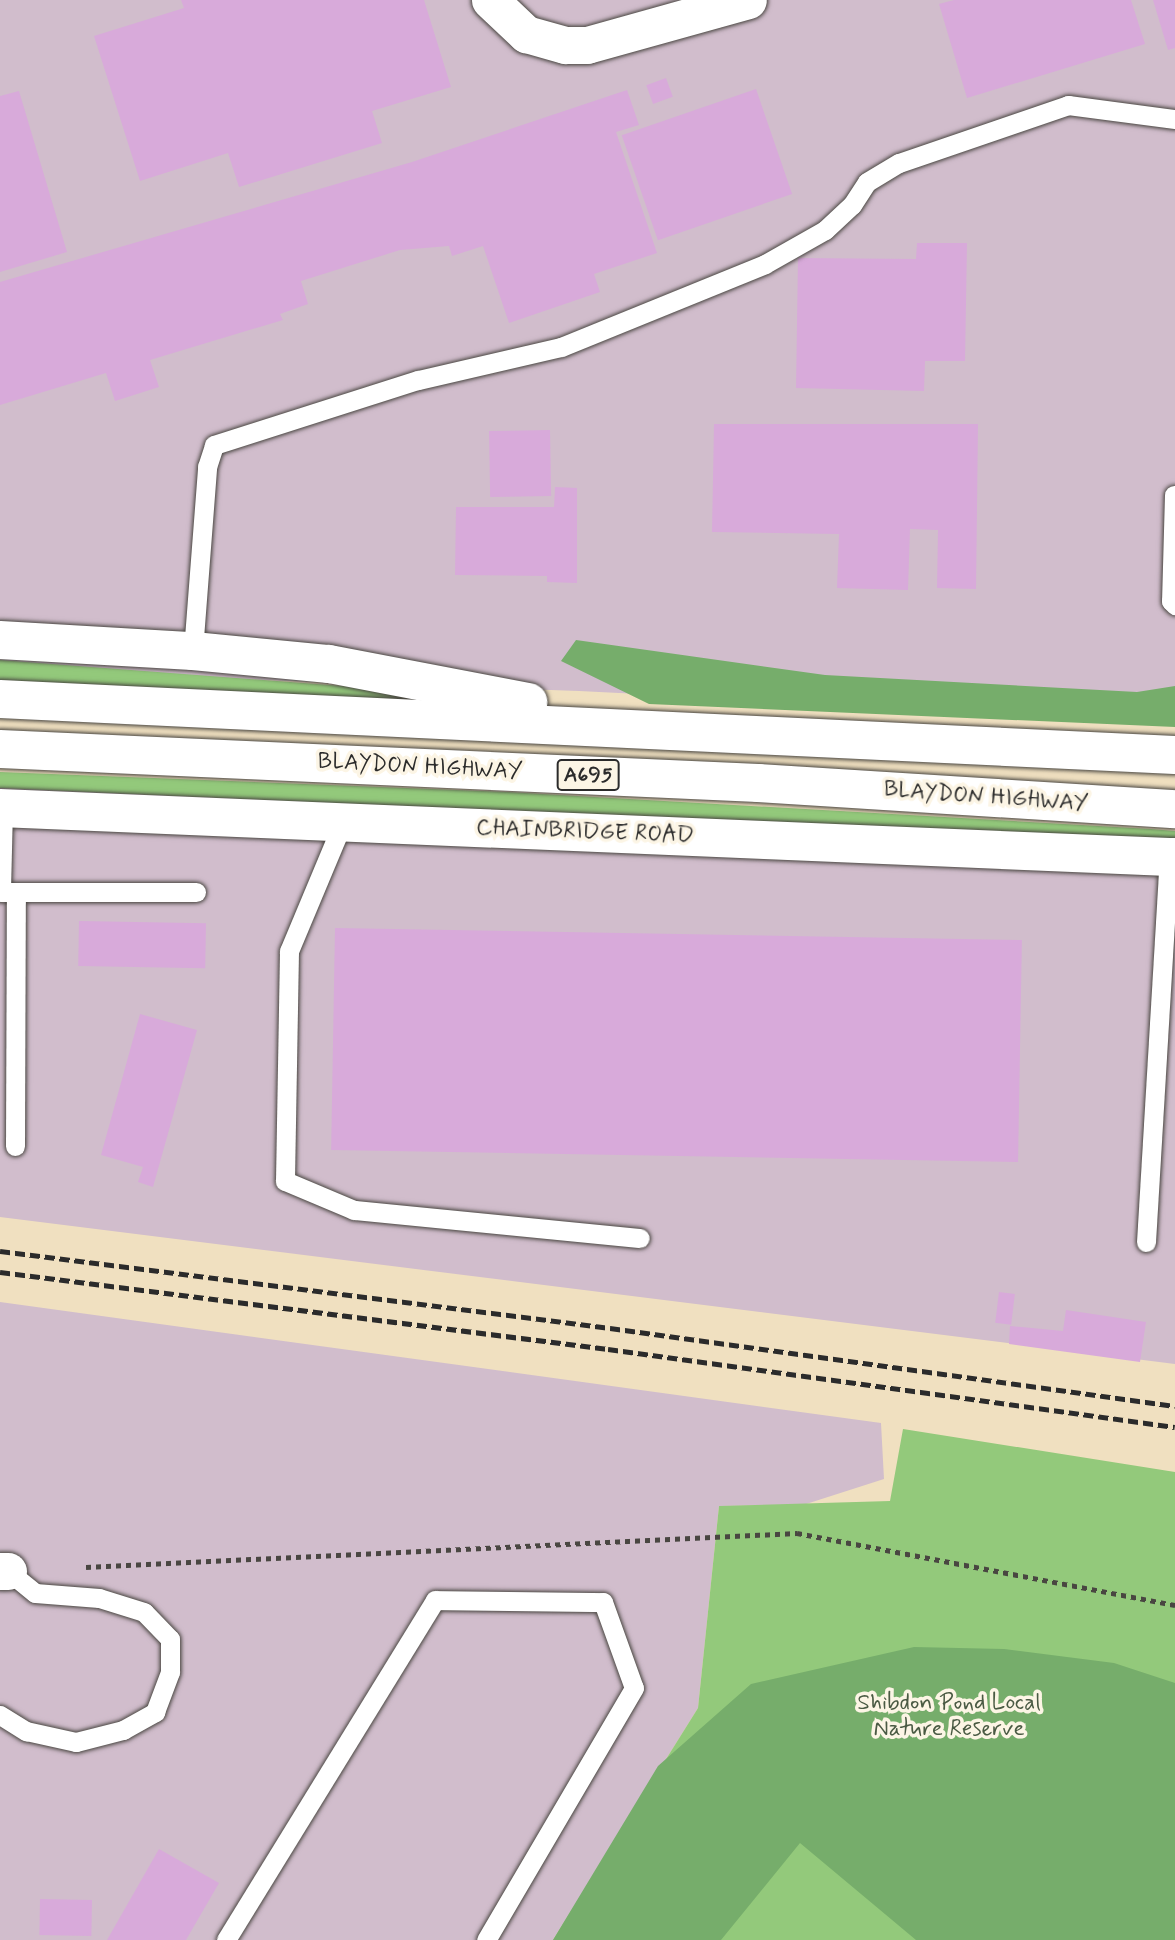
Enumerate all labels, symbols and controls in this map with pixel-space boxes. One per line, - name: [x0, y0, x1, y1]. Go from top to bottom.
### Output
- street label: BLAYDON HIGHWAY: [314, 748, 526, 786]
- road number: A695: [556, 758, 620, 792]
- street label: BLAYDON HIGHWAY: [880, 776, 1092, 818]
- street label: CHAINBRIDGE ROAD: [476, 814, 694, 850]
- park label: Shibdon Pond Local Nature Reserve: [857, 1689, 1041, 1743]

